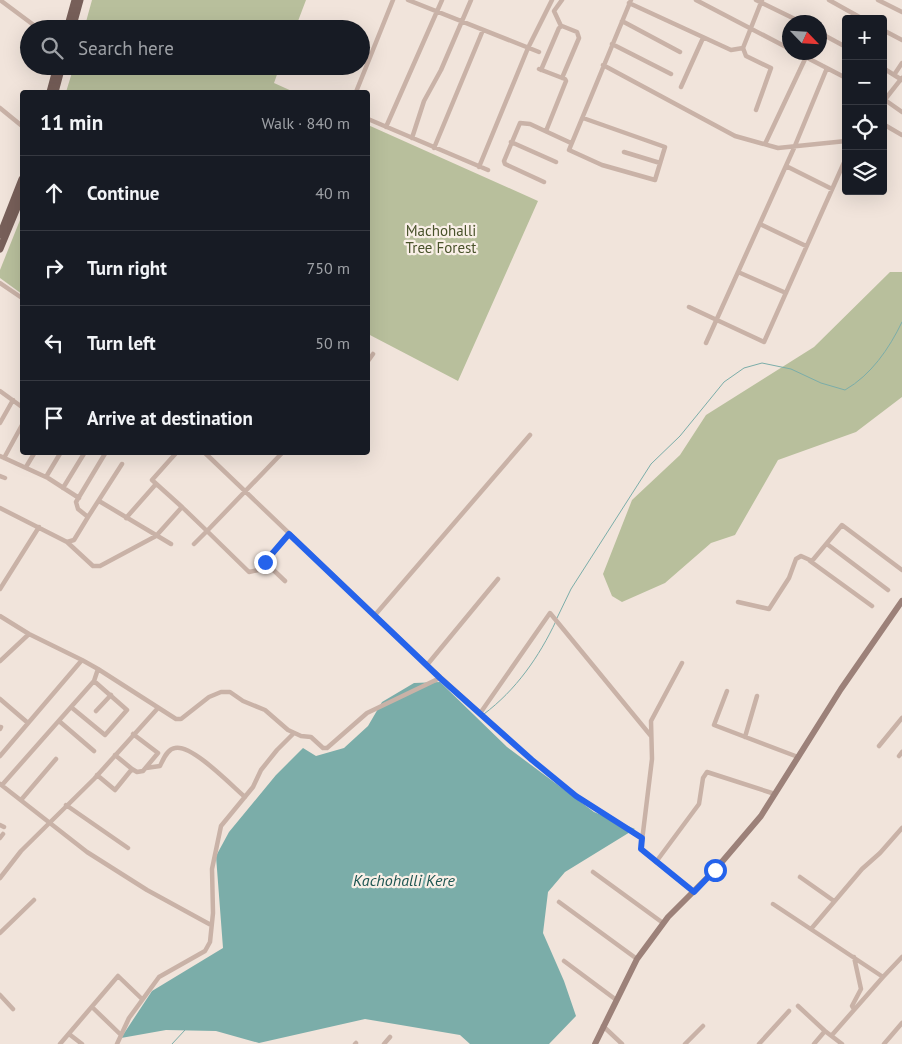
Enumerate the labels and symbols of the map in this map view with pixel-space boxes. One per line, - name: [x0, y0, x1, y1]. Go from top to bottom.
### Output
- north arrow: [782, 15, 827, 60]
- park label: Machohalli Tree Forest: [406, 221, 476, 257]
- route end: [254, 551, 277, 574]
- route start: [704, 859, 727, 882]
- water label: Kachohalli Kere: [353, 870, 456, 890]

